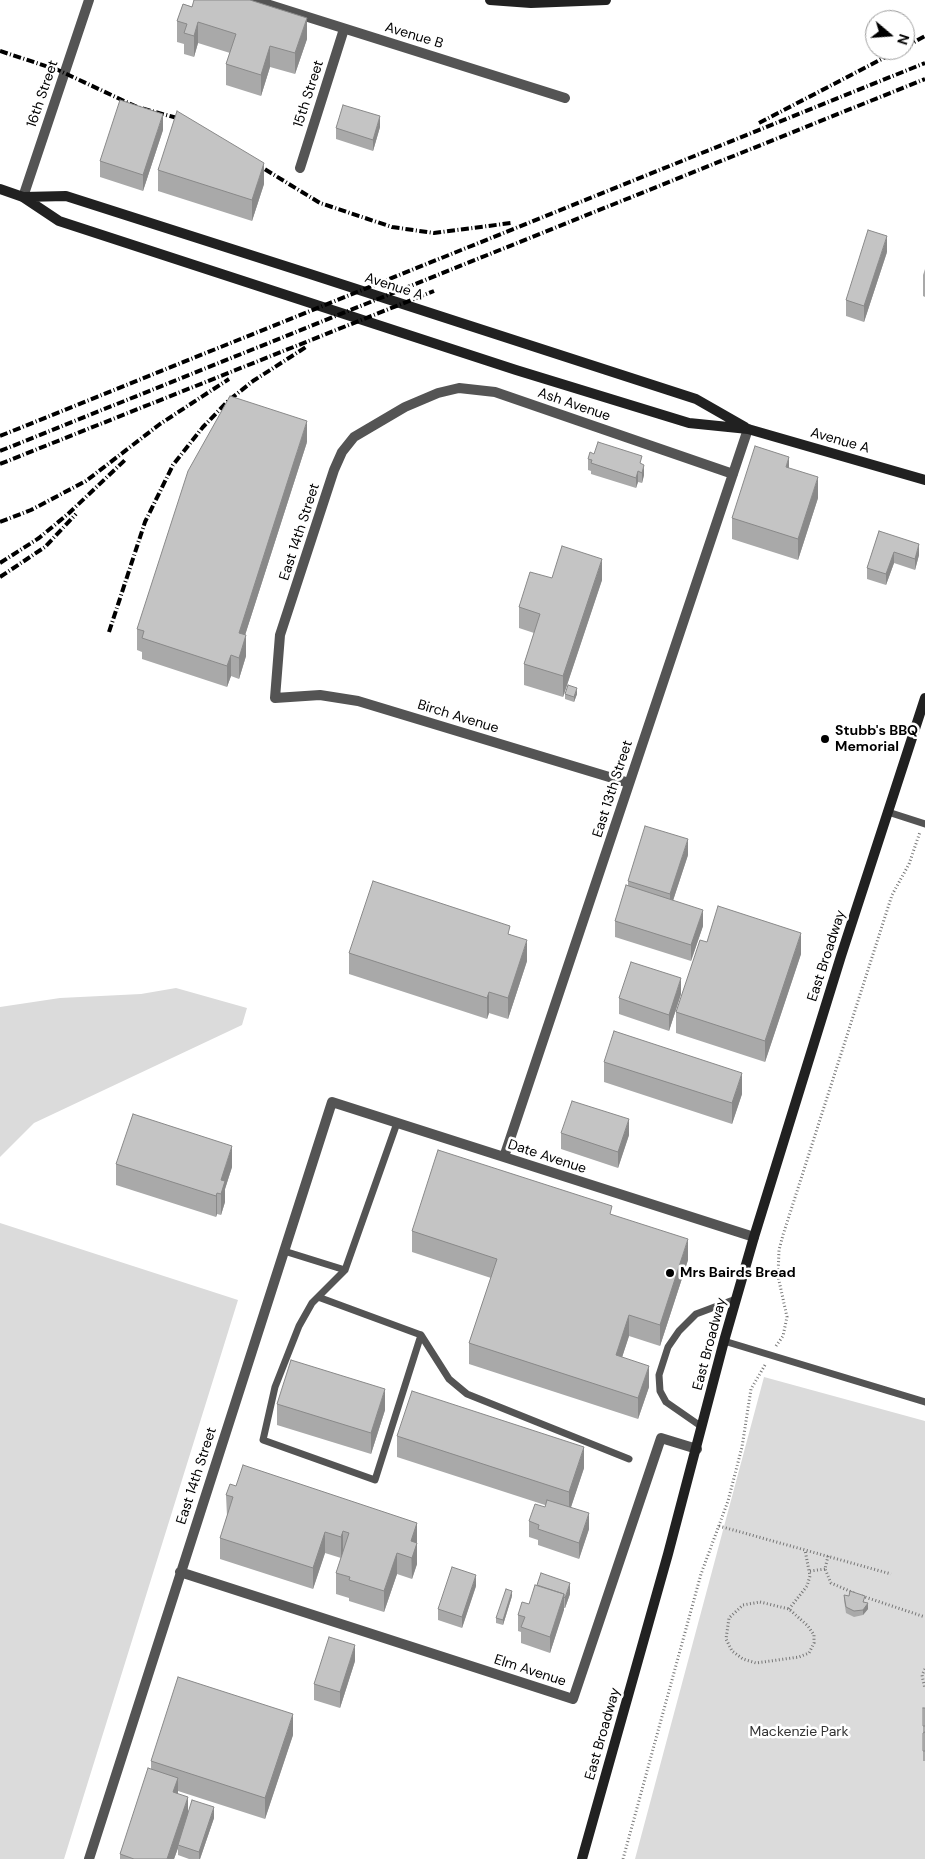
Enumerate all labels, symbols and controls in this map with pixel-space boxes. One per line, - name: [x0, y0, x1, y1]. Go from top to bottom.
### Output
- north arrow: [865, 10, 915, 60]
- street label: Avenue B: [383, 19, 445, 53]
- text: N: [893, 32, 913, 47]
- street label: 16th Street: [24, 58, 62, 130]
- street label: 15th Street: [290, 58, 328, 130]
- street label: Avenue A: [363, 270, 425, 304]
- street label: Ash Avenue: [535, 385, 613, 425]
- street label: Avenue A: [809, 425, 871, 457]
- street label: East 14th Street: [276, 481, 324, 583]
- street label: Birch Avenue: [415, 697, 501, 737]
- place label: Stubb's BBQ Memorial: [835, 723, 918, 756]
- marker: Stubb's BBQ Memorial: [819, 733, 831, 745]
- street label: East 13th Street: [589, 738, 637, 840]
- street label: East Broadway: [804, 908, 850, 1004]
- street label: Date Avenue: [506, 1136, 588, 1178]
- place label: Mrs Bairds Bread: [680, 1265, 796, 1281]
- marker: Mrs Bairds Bread: [664, 1267, 676, 1279]
- street label: East Broadway: [690, 1296, 730, 1392]
- street label: East 14th Street: [173, 1425, 221, 1527]
- street label: Elm Avenue: [492, 1651, 568, 1691]
- street label: East Broadway: [582, 1686, 624, 1782]
- park label: Mackenzie Park: [749, 1724, 849, 1740]

